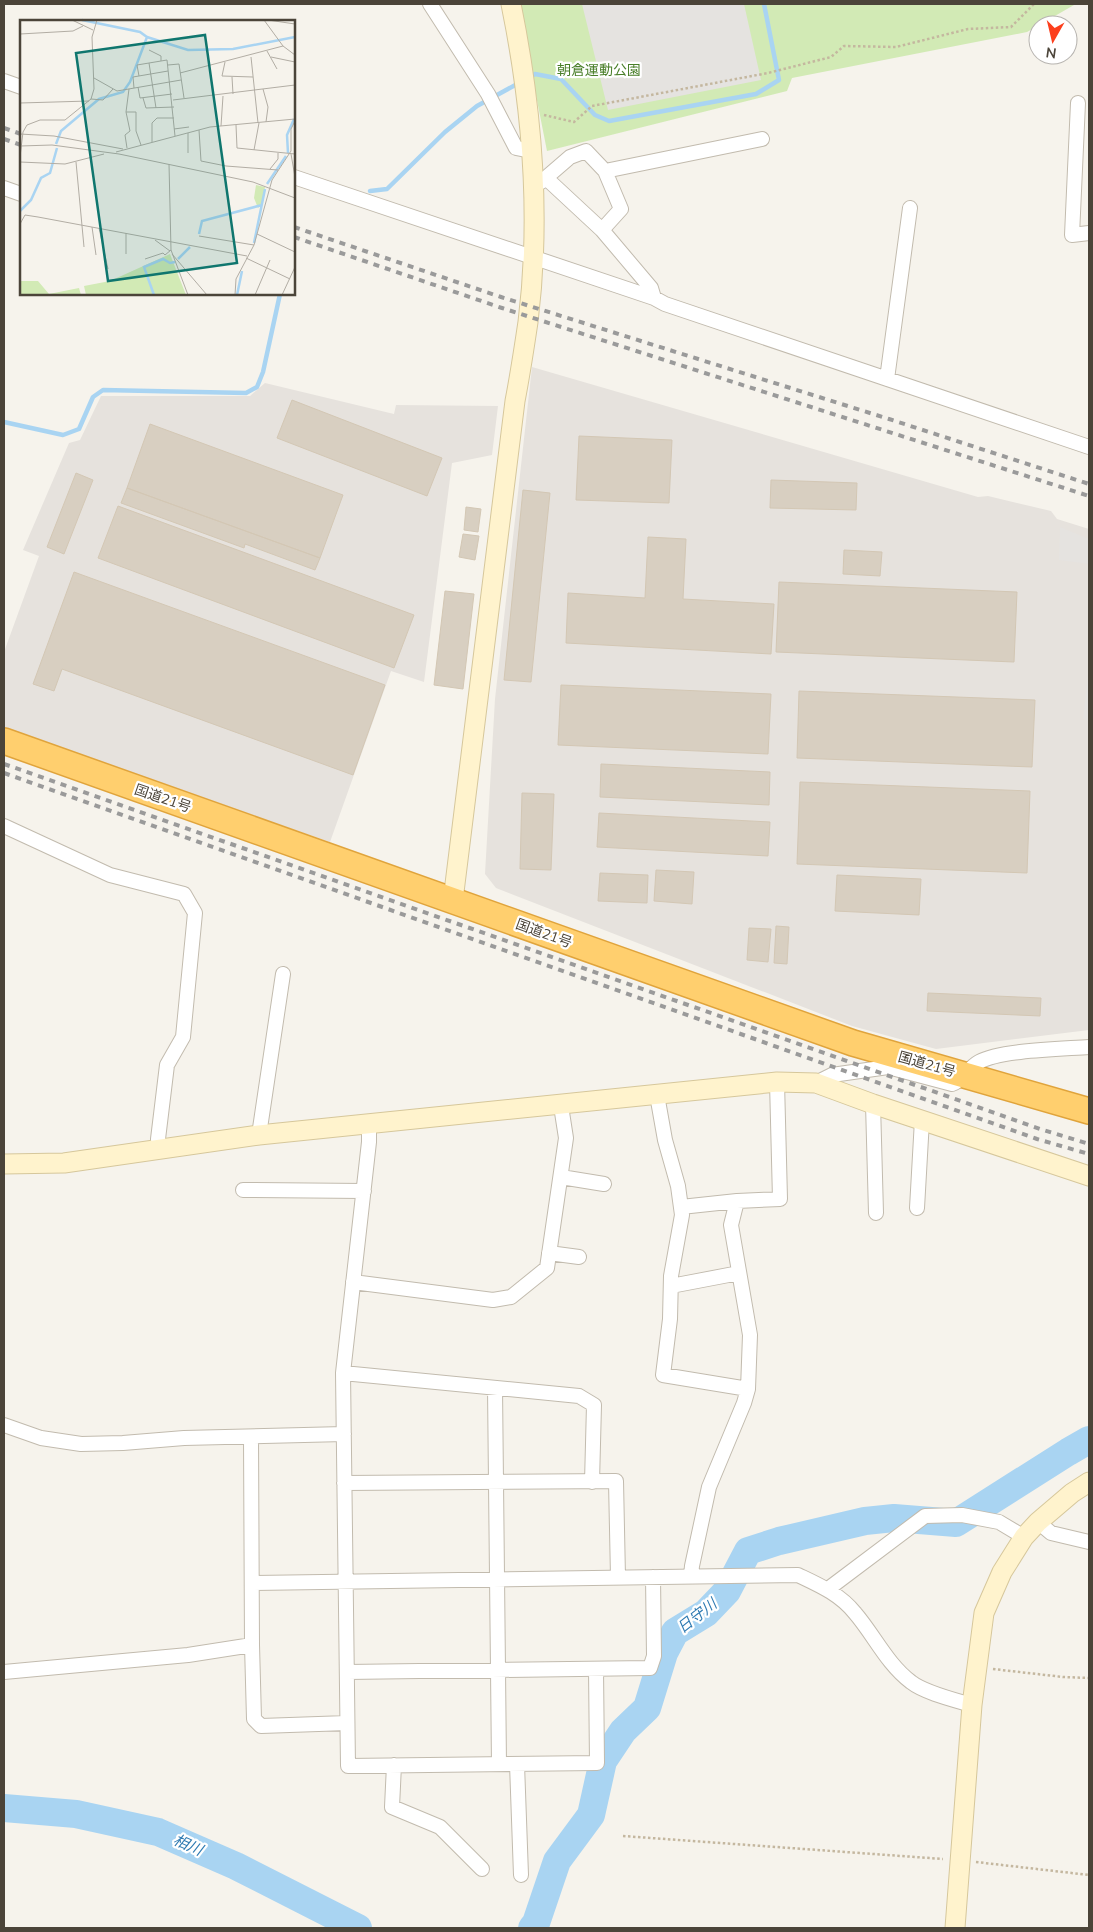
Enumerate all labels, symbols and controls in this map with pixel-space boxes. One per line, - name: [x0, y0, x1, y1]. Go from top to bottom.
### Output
- north arrow: [1028, 15, 1078, 65]
- inset map: [20, 20, 295, 295]
- text: N: [1045, 42, 1058, 63]
- park label: 朝倉運動公園: [557, 61, 641, 80]
- street label: 国道21号: [132, 780, 194, 817]
- street label: 国道21号: [513, 914, 575, 952]
- street label: 国道21号: [896, 1047, 958, 1082]
- water label: 日守川: [673, 1593, 722, 1638]
- water label: 相川: [170, 1830, 208, 1861]

